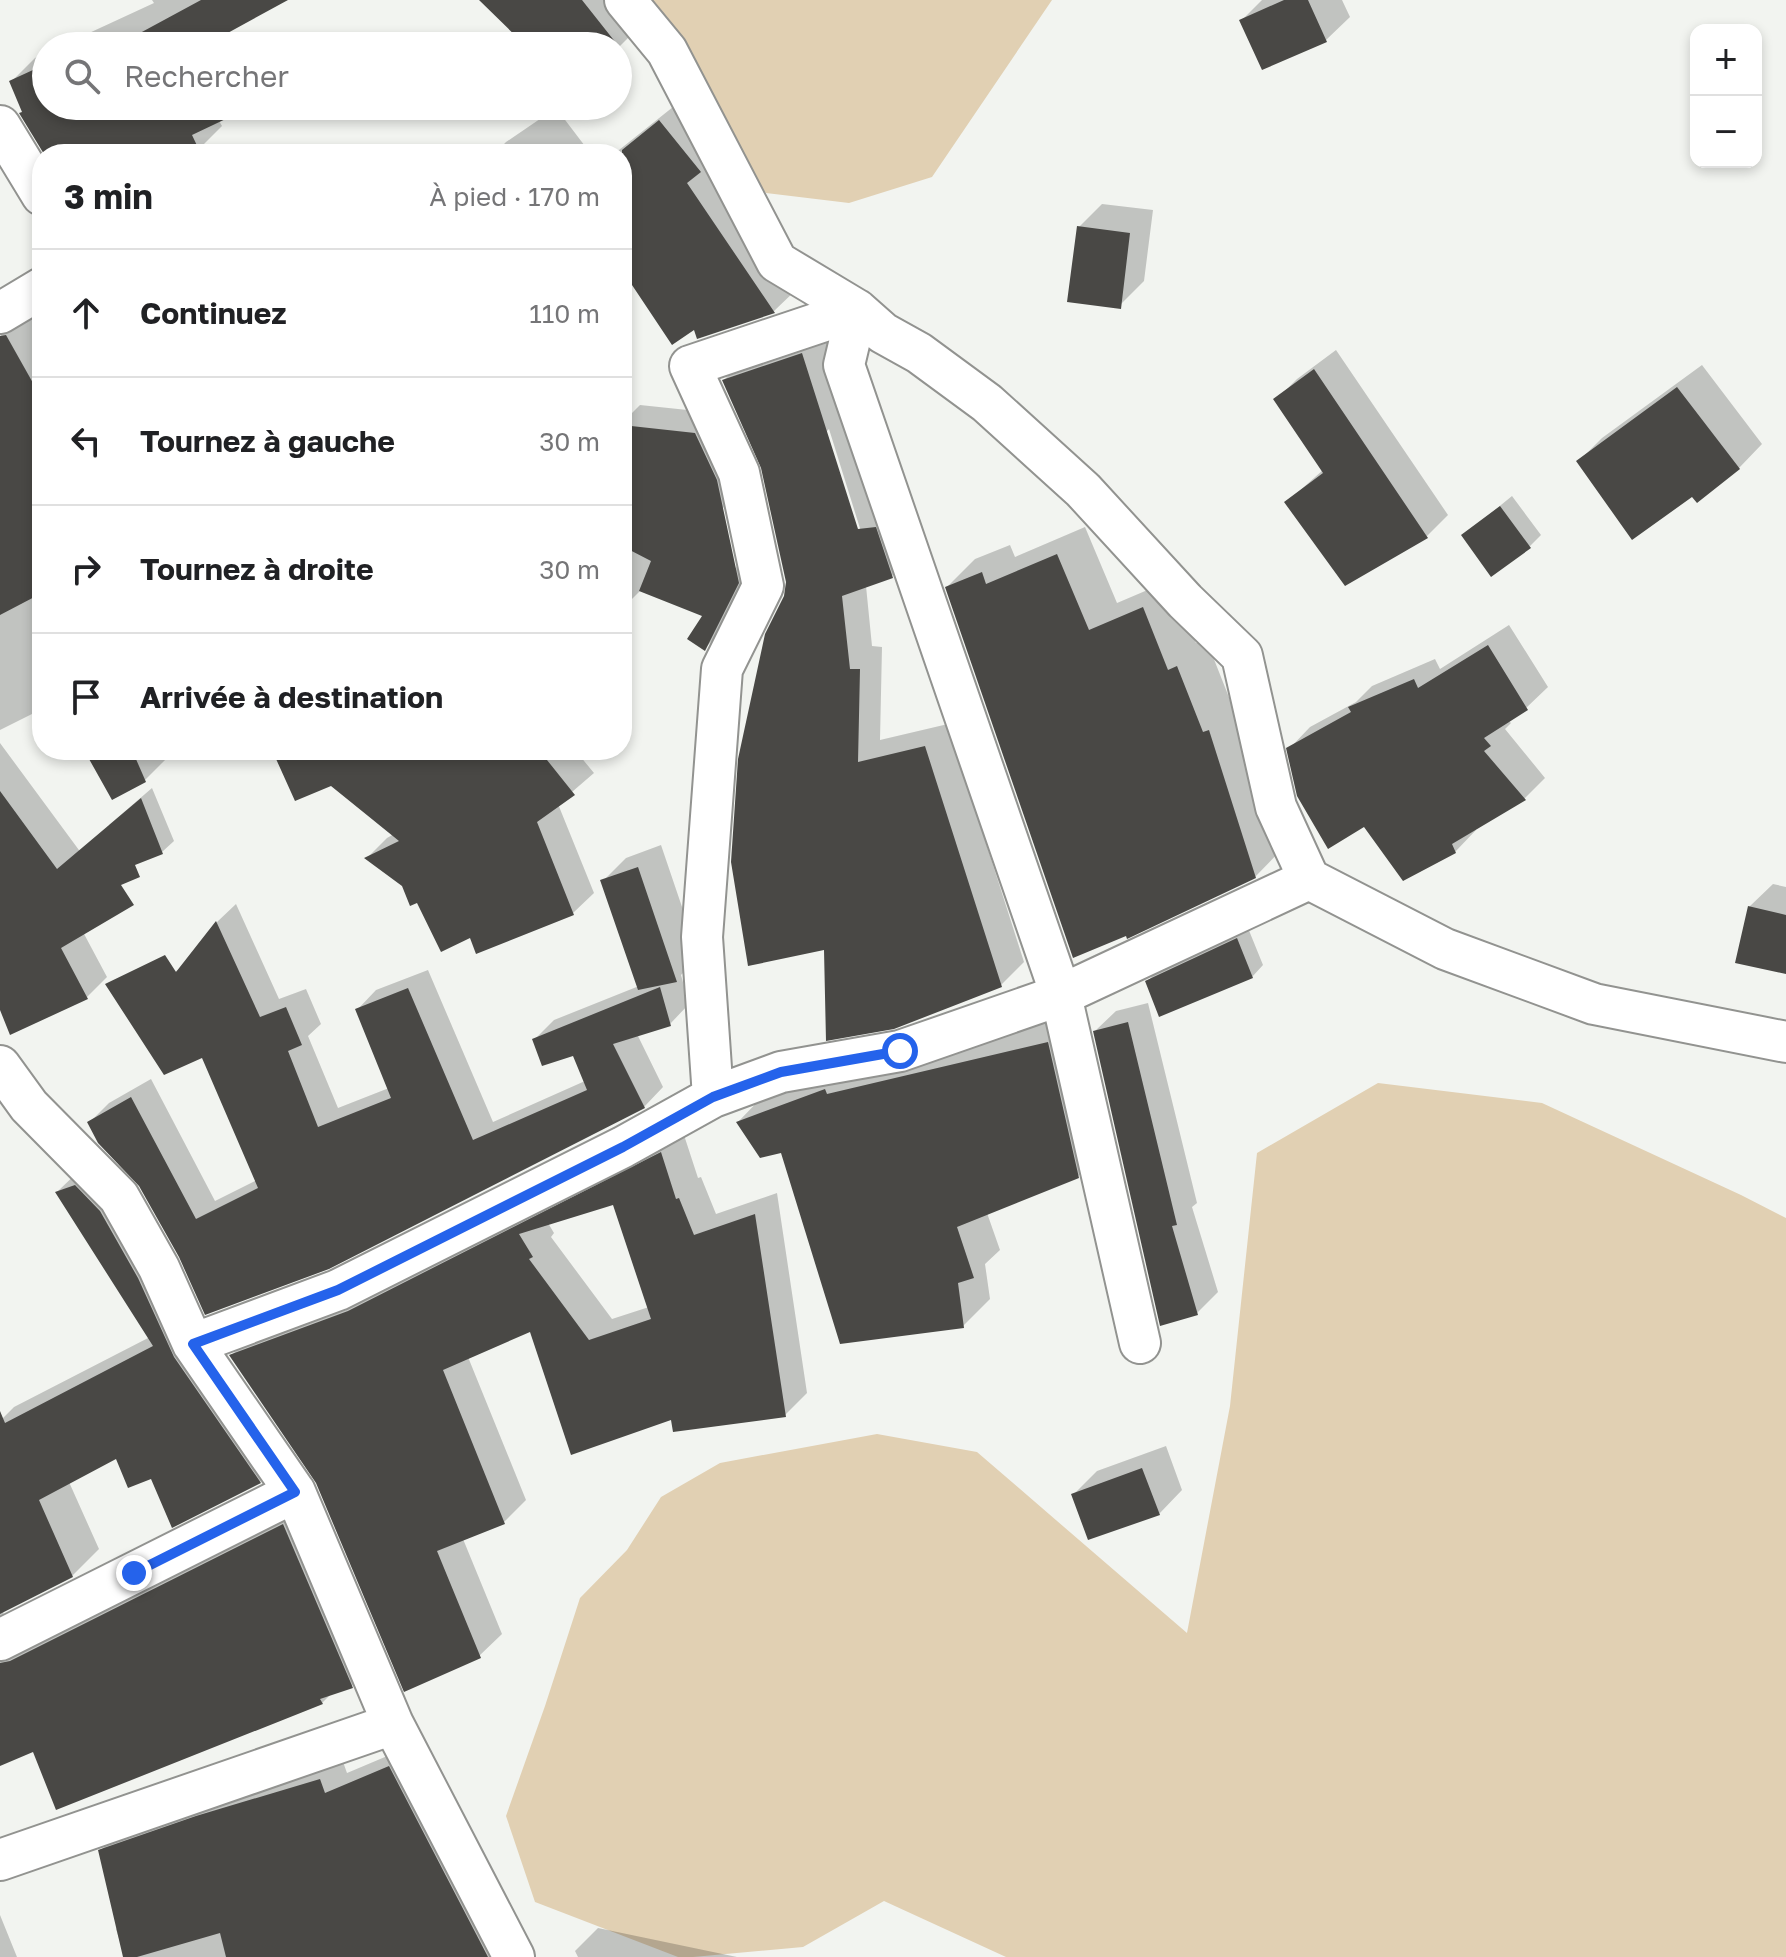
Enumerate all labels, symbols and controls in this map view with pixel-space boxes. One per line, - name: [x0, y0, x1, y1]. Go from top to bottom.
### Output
- map controls: [1690, 24, 1762, 168]
- button: +: [1690, 24, 1762, 96]
- search box: [32, 32, 632, 120]
- icon: search: [60, 54, 104, 98]
- text: Rechercher: [124, 58, 289, 94]
- button: −: [1690, 96, 1762, 168]
- text: 3 min: [64, 176, 153, 216]
- text: À pied · 170 m: [429, 181, 600, 212]
- icon: ahead: [64, 291, 108, 335]
- text: Continuez: [140, 295, 287, 331]
- text: 110 m: [529, 298, 600, 329]
- icon: left: [64, 419, 108, 463]
- text: Tournez à gauche: [140, 423, 395, 459]
- text: 30 m: [539, 426, 600, 457]
- icon: right: [64, 547, 108, 591]
- text: Tournez à droite: [140, 551, 374, 587]
- text: 30 m: [539, 554, 600, 585]
- icon: arrive: [64, 675, 108, 719]
- text: Arrivée à destination: [140, 679, 443, 715]
- route start: [882, 1033, 918, 1069]
- route end: [116, 1555, 152, 1591]

